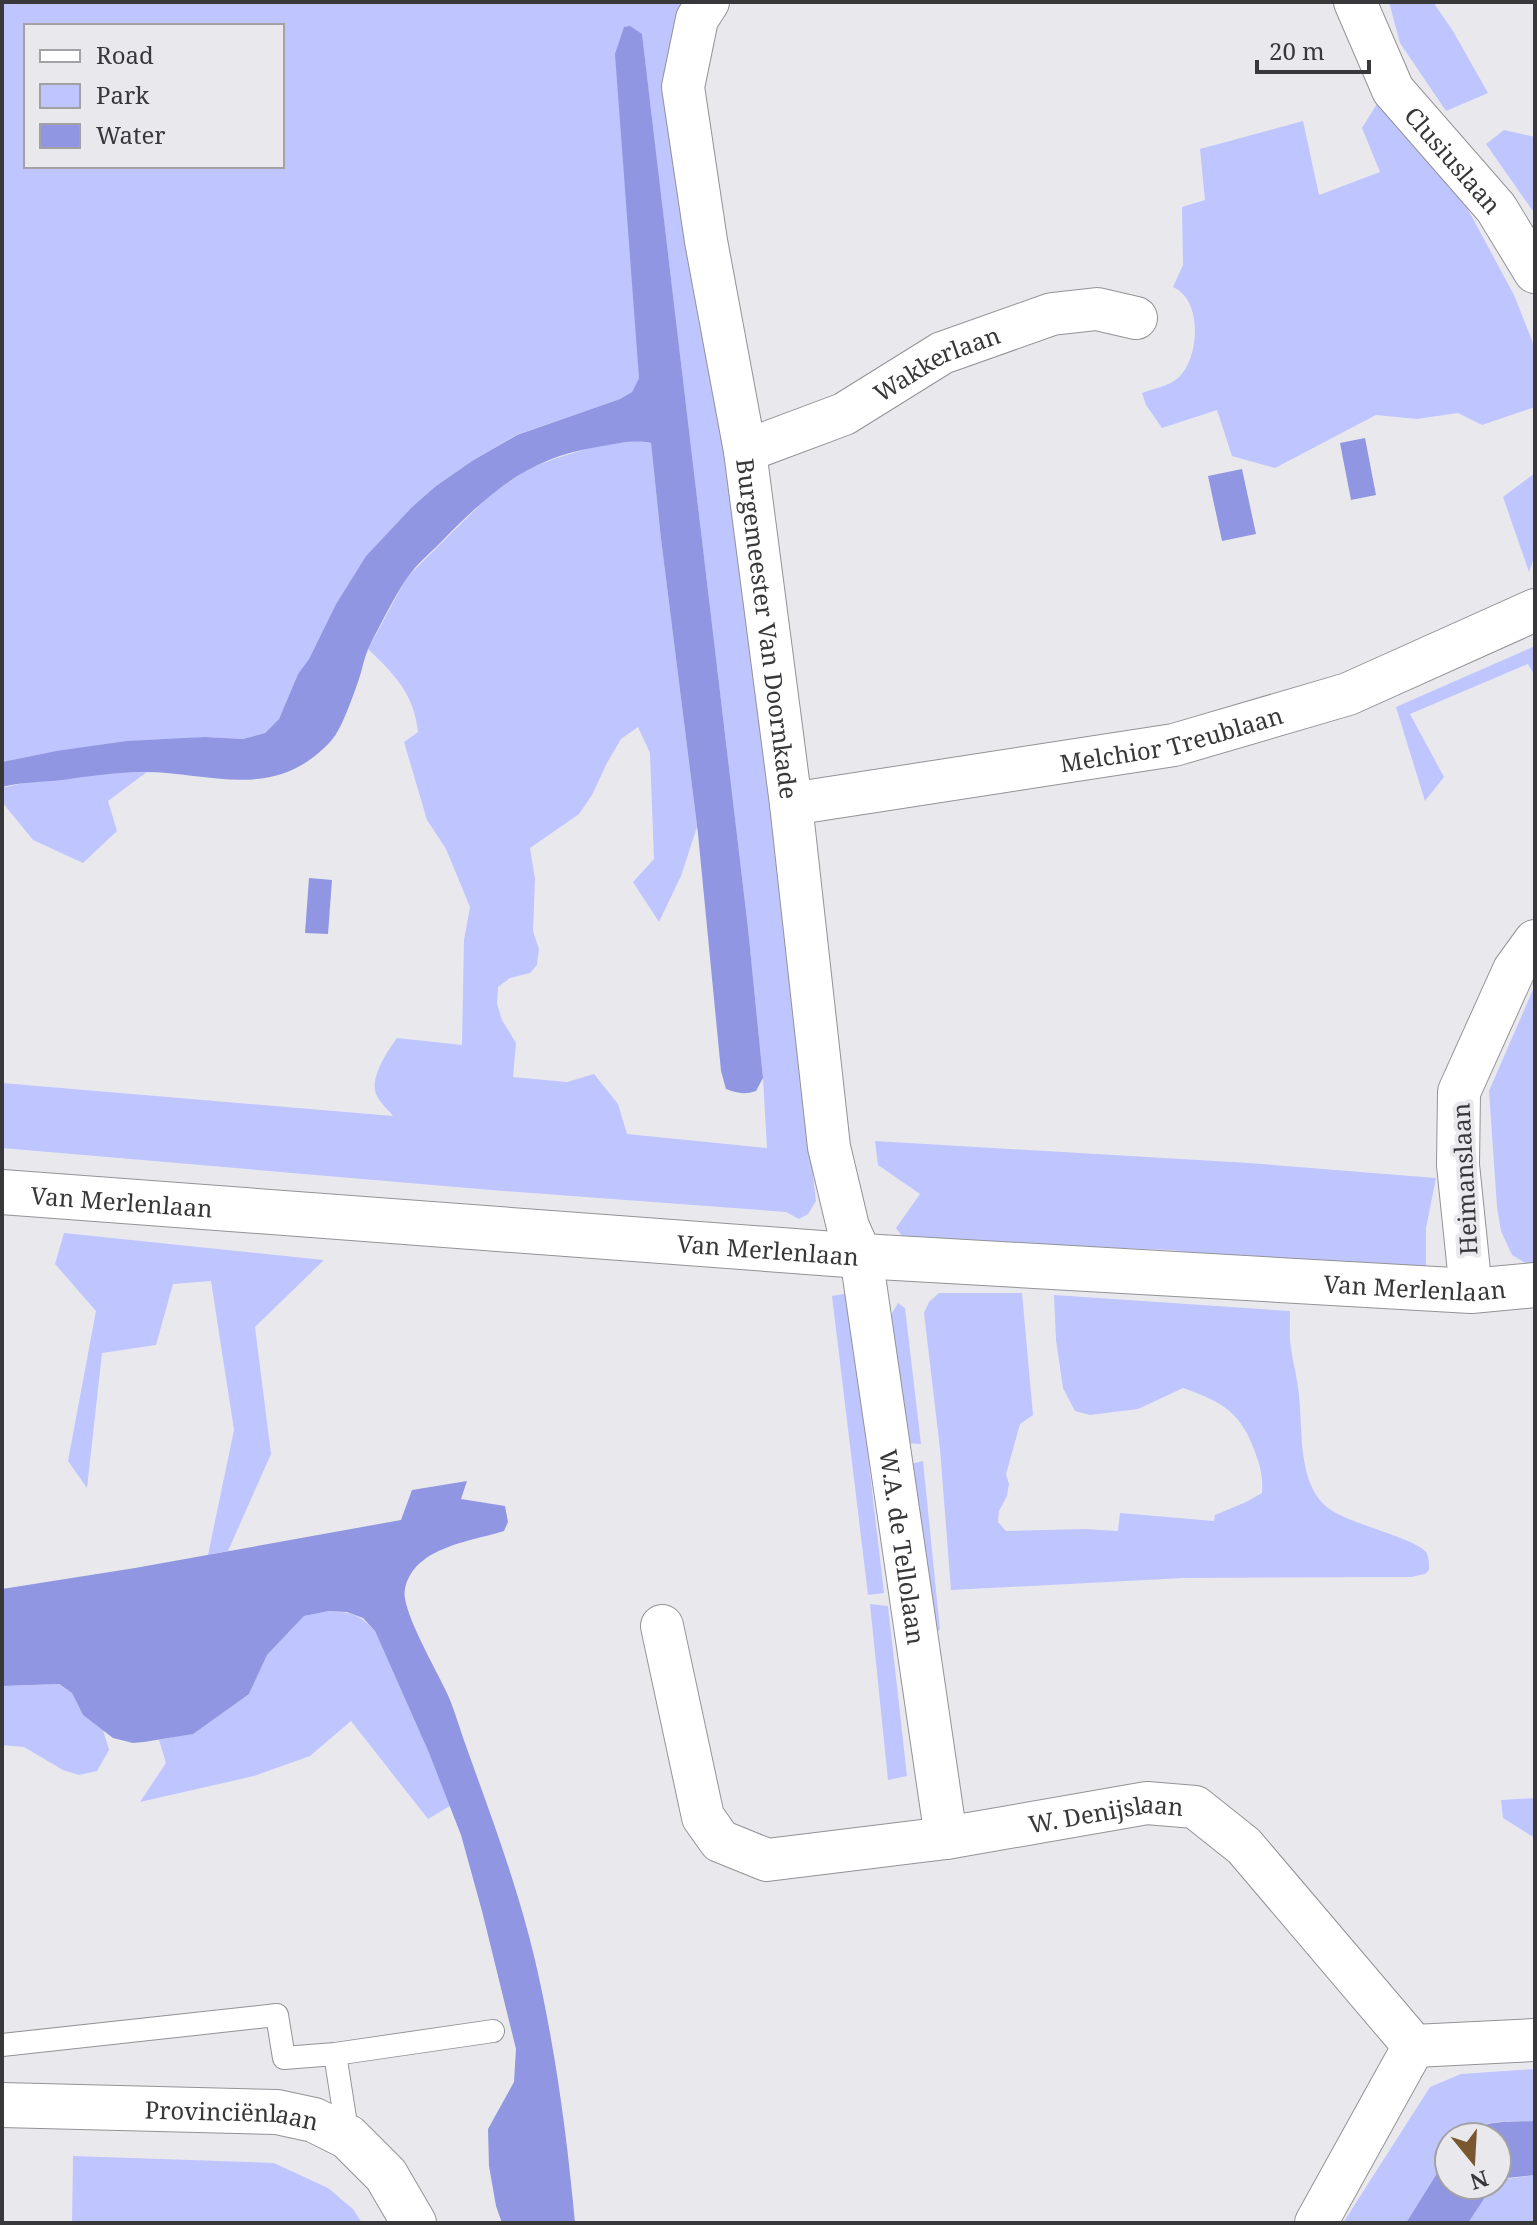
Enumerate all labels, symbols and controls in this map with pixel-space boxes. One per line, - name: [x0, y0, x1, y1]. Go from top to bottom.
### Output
- legend: [24, 24, 284, 168]
- scale bar: [1257, 24, 1369, 74]
- text: 20 m: [1269, 34, 1325, 67]
- text: Road: [96, 38, 154, 71]
- text: Park: [96, 78, 150, 111]
- street label: Clusiuslaan: [1398, 99, 1509, 220]
- text: Water: [96, 118, 166, 151]
- street label: Wakkerlaan: [867, 317, 1004, 408]
- street label: Burgemeester Van Doornkade: [730, 456, 807, 801]
- street label: Melchior Treublaan: [1057, 698, 1286, 779]
- street label: Heimanslaan: [1444, 1102, 1484, 1256]
- street label: Van Merlenlaan: [29, 1178, 214, 1224]
- street label: Van Merlenlaan: [676, 1226, 860, 1272]
- street label: Van Merlenlaan: [1323, 1266, 1507, 1308]
- street label: W.A. de Tellolaan: [873, 1447, 934, 1647]
- street label: W. Denijslaan: [1026, 1786, 1185, 1840]
- street label: Provinciënlaan: [144, 2092, 322, 2137]
- north arrow: [1433, 2121, 1513, 2201]
- text: N: [1467, 2164, 1492, 2198]

